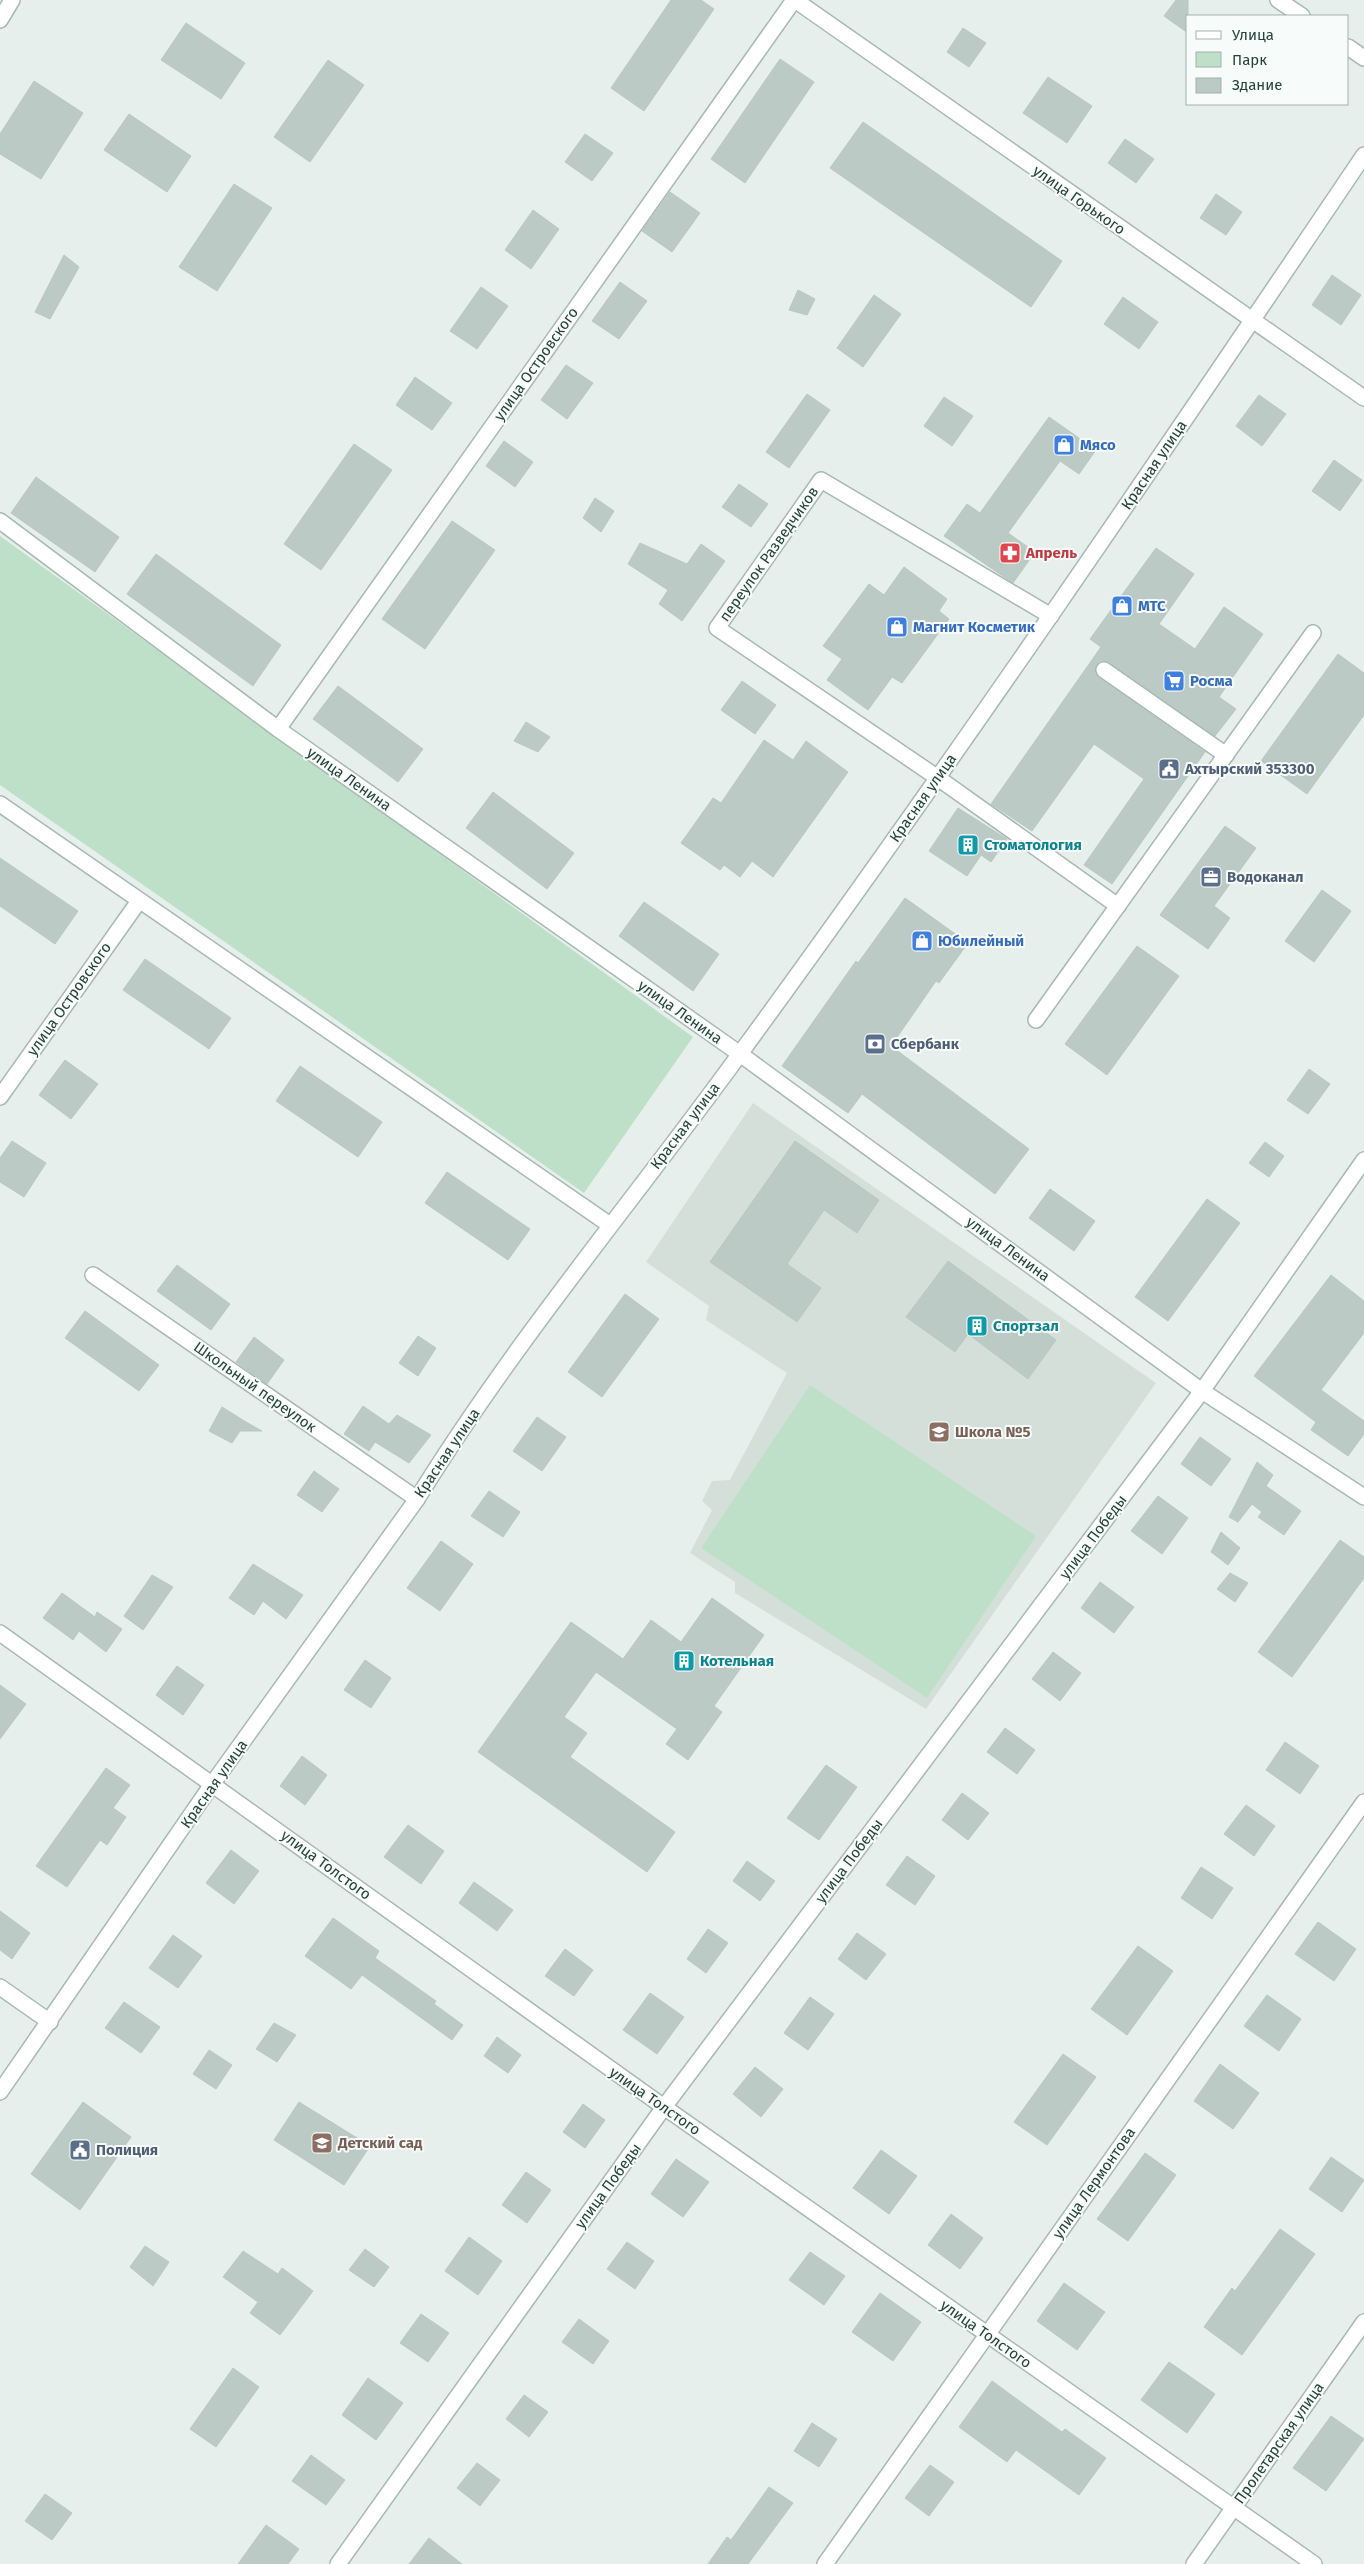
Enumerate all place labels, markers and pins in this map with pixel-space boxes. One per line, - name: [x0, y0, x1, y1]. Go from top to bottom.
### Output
- shop icon: Мясо: [1052, 433, 1076, 457]
- place label: Мясо: [1080, 436, 1116, 454]
- pharmacy icon: Апрель: [998, 541, 1022, 565]
- place label: Апрель: [1025, 544, 1077, 562]
- shop icon: МТС: [1110, 594, 1134, 618]
- place label: МТС: [1138, 597, 1166, 615]
- shop icon: Магнит Косметик: [885, 615, 909, 639]
- place label: Магнит Косметик: [913, 618, 1036, 636]
- supermarket icon: Росма: [1162, 669, 1186, 693]
- place label: Росма: [1190, 672, 1233, 690]
- public building icon: Ахтырский 353300: [1157, 757, 1181, 781]
- place label: Ахтырский 353300: [1184, 760, 1315, 778]
- building icon: Стоматология: [956, 833, 980, 857]
- place label: Стоматология: [984, 836, 1082, 854]
- office icon: Водоканал: [1199, 865, 1223, 889]
- place label: Водоканал: [1227, 868, 1304, 886]
- shop icon: Юбилейный: [910, 929, 934, 953]
- place label: Юбилейный: [938, 932, 1024, 950]
- bank icon: Сбербанк: [863, 1032, 887, 1056]
- place label: Сбербанк: [891, 1035, 960, 1053]
- building icon: Спортзал: [965, 1314, 989, 1338]
- place label: Спортзал: [993, 1317, 1059, 1335]
- school or university icon: Школа №5: [927, 1420, 951, 1444]
- place label: Школа №5: [955, 1423, 1031, 1441]
- building icon: Котельная: [672, 1649, 696, 1673]
- place label: Котельная: [700, 1652, 774, 1670]
- school or university icon: Детский сад: [310, 2131, 334, 2155]
- place label: Детский сад: [337, 2134, 423, 2152]
- public building icon: Полиция: [68, 2138, 92, 2162]
- place label: Полиция: [96, 2141, 158, 2159]

